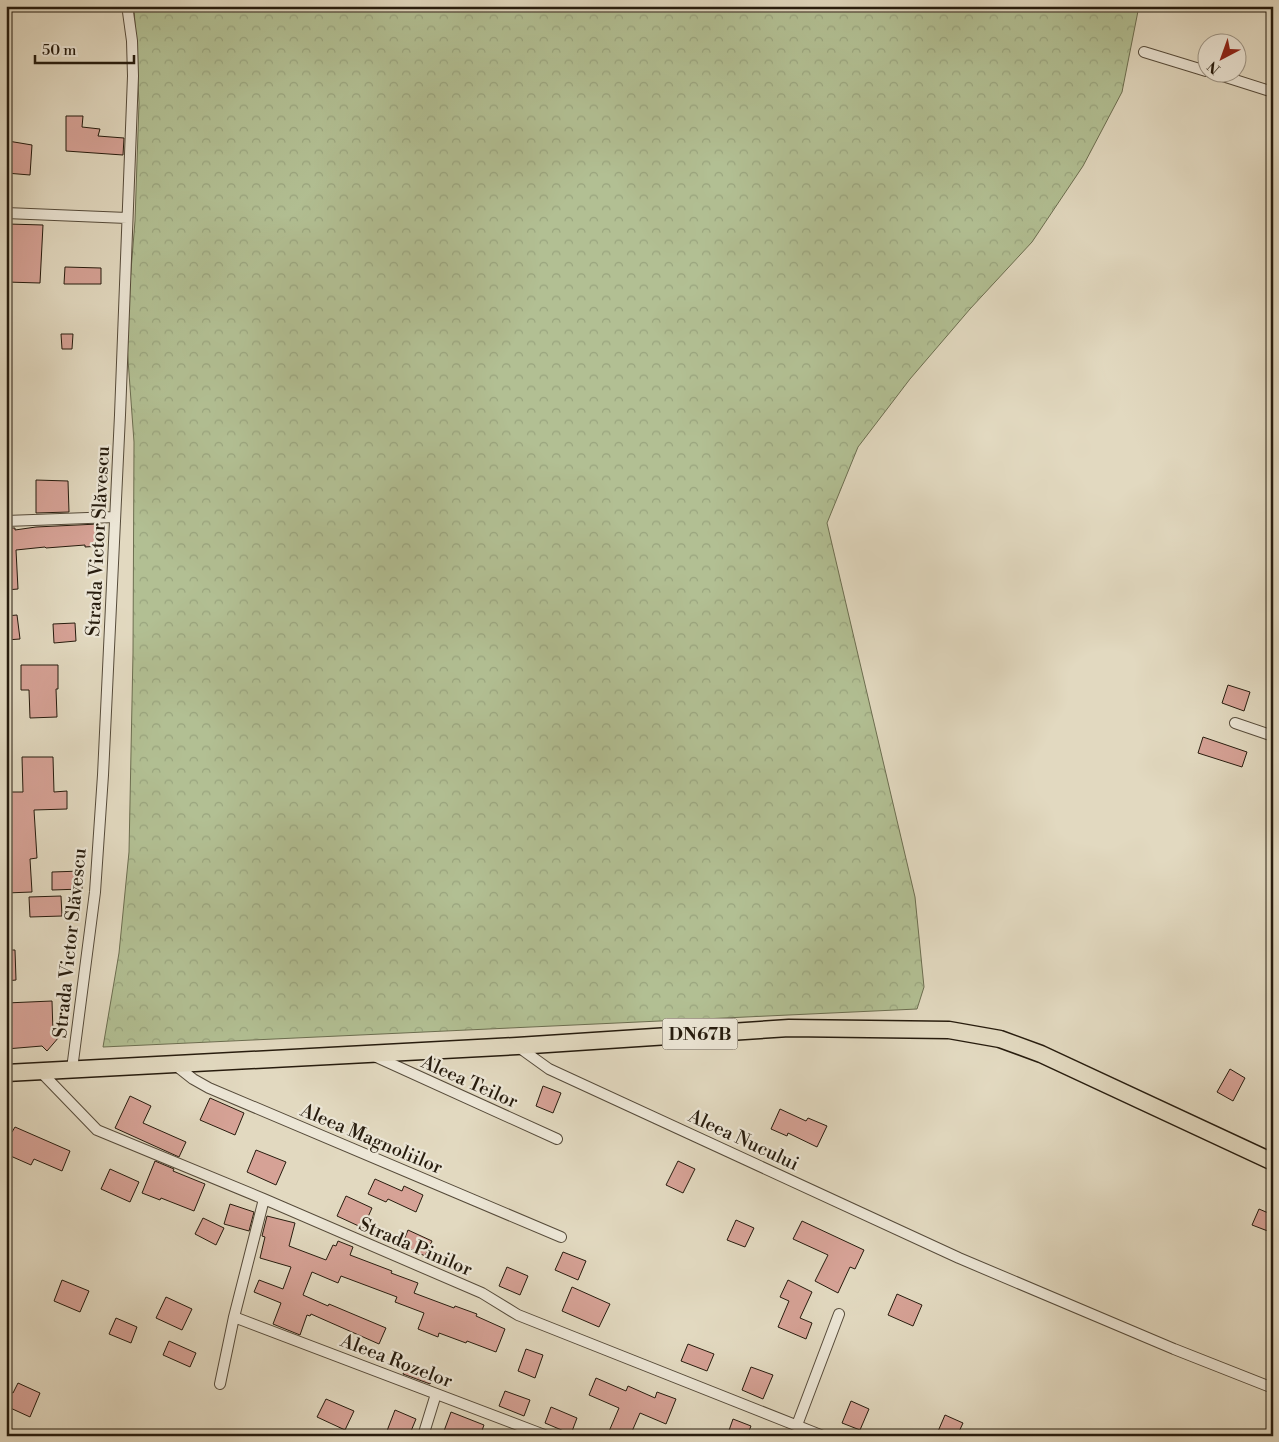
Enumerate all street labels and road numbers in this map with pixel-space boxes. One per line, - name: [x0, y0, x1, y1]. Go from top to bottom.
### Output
- street label: Strada Victor Slăvescu: [81, 445, 115, 637]
- street label: Strada Victor Slăvescu: [48, 847, 92, 1039]
- road number: DN67B: [662, 1019, 738, 1050]
- street label: Aleea Teilor: [417, 1050, 522, 1114]
- street label: Aleea Magnoliilor: [296, 1098, 446, 1180]
- street label: Aleea Nucului: [684, 1103, 803, 1176]
- street label: Strada Pinilor: [355, 1212, 476, 1282]
- street label: Aleea Rozelor: [336, 1328, 456, 1393]

